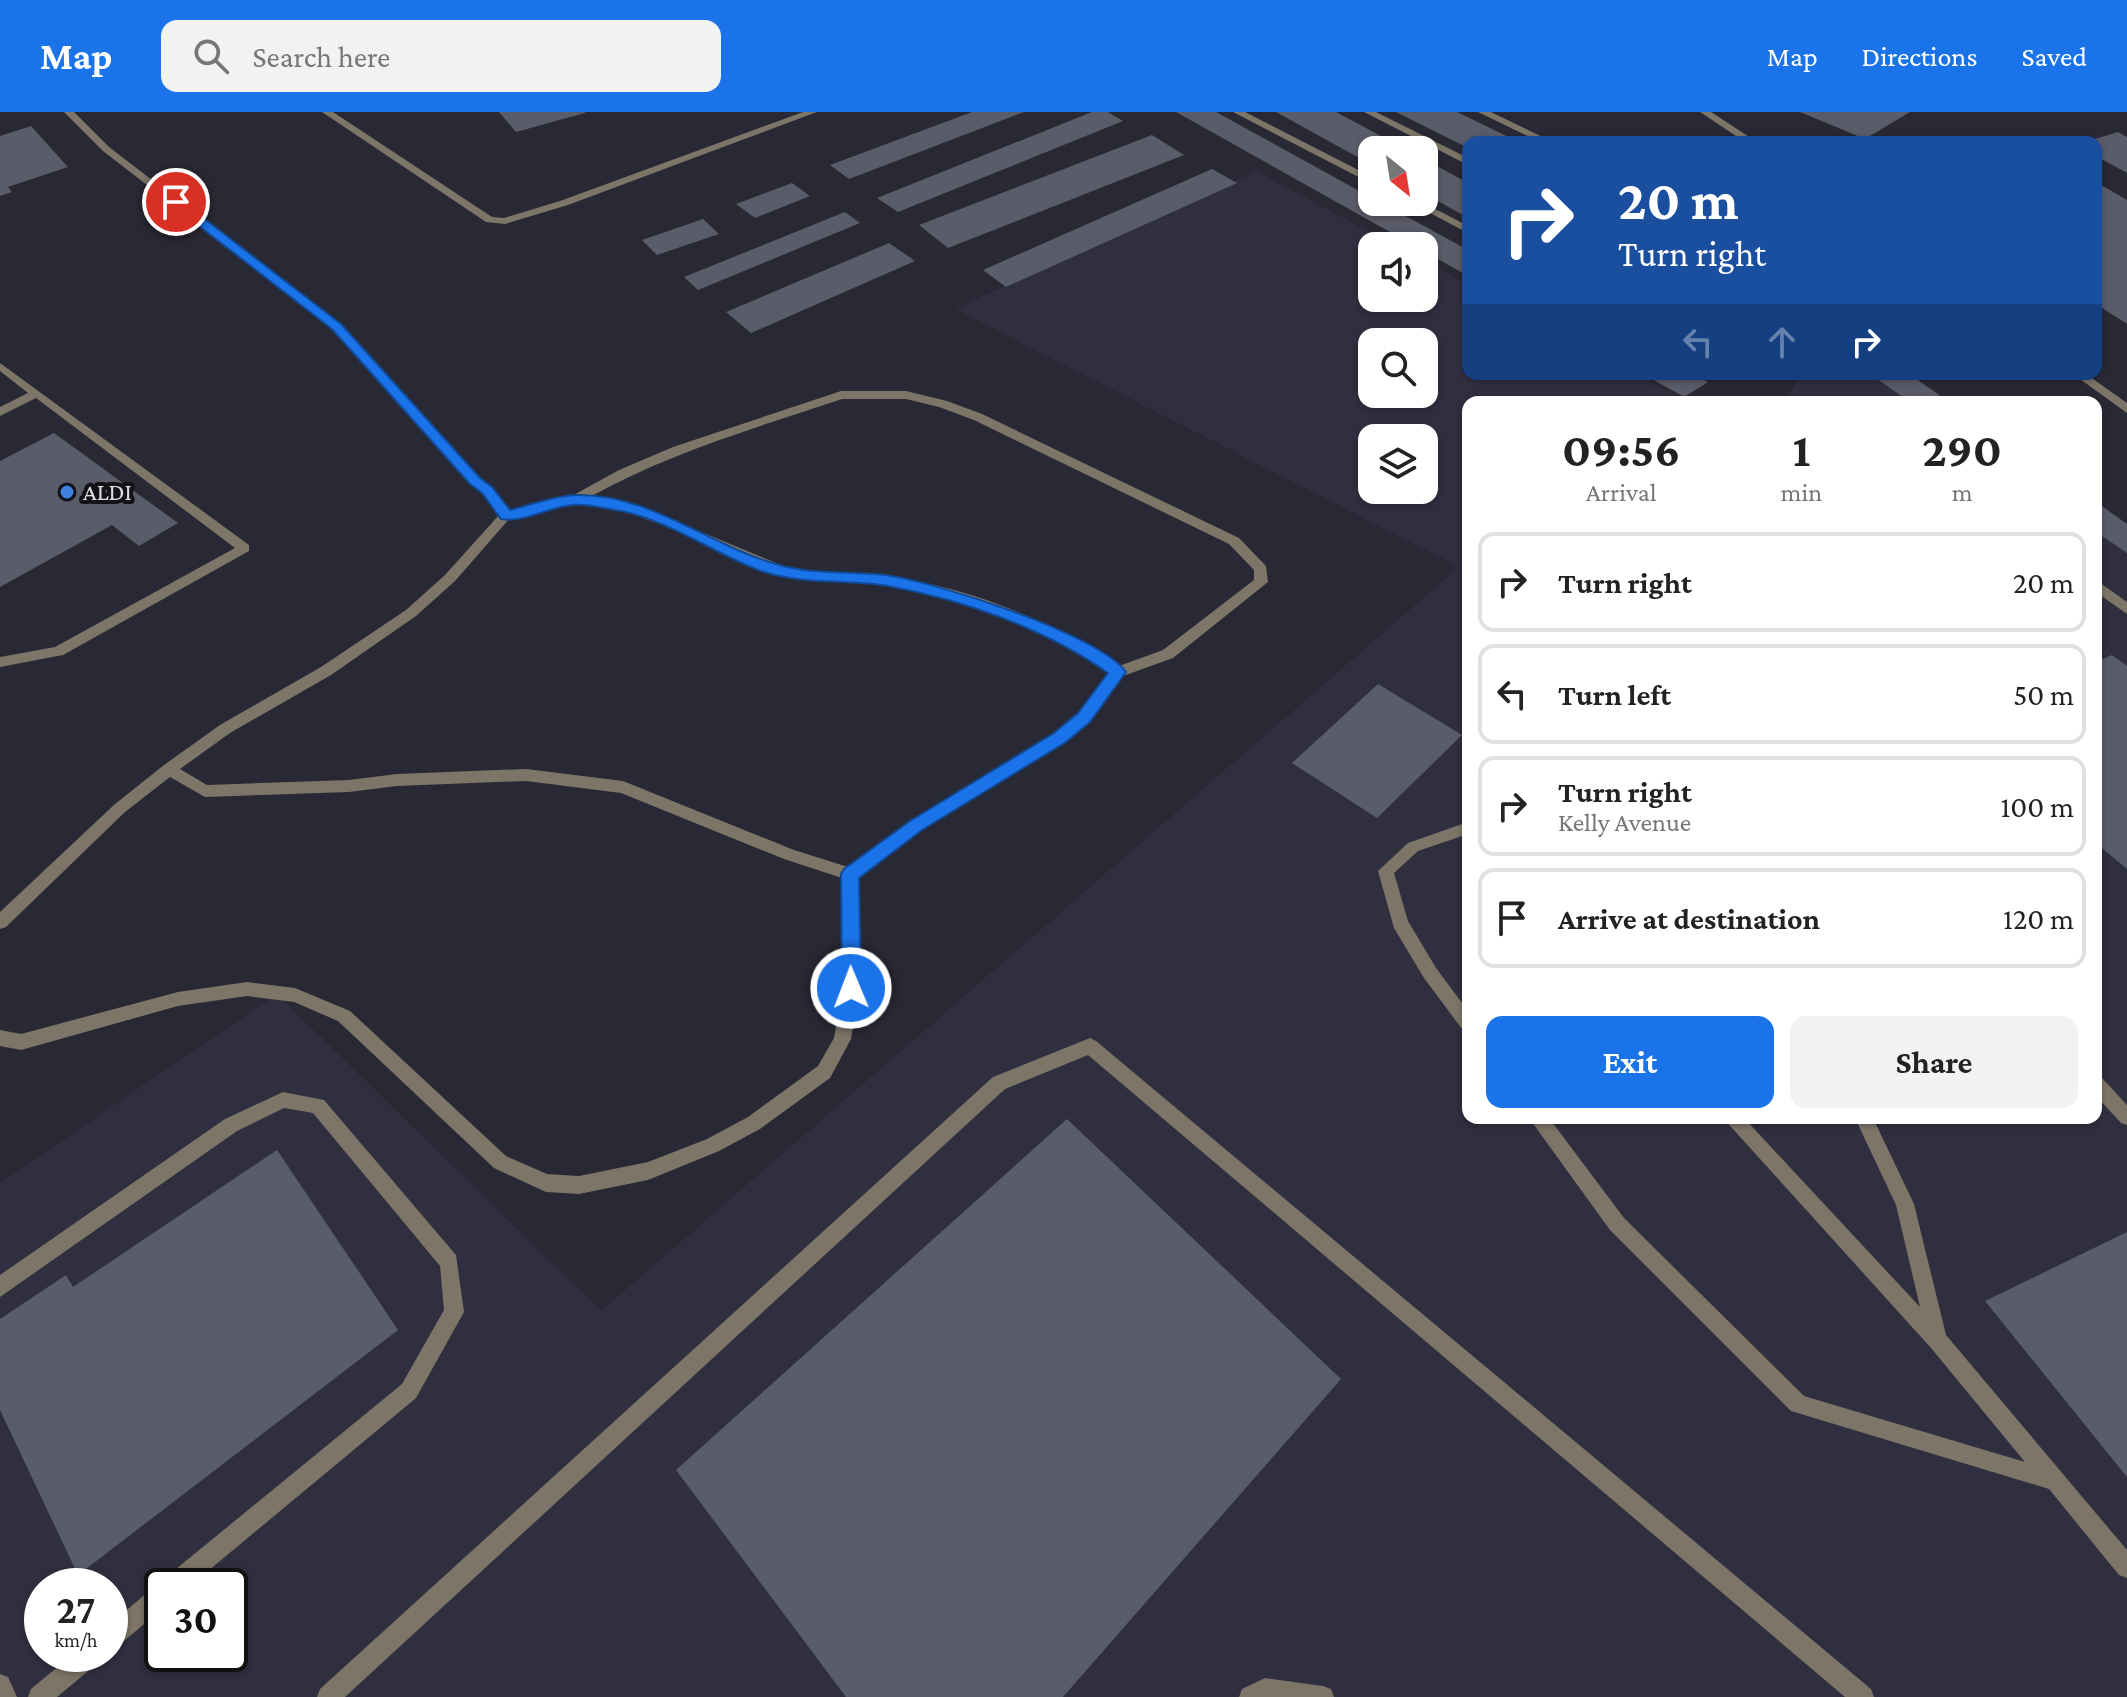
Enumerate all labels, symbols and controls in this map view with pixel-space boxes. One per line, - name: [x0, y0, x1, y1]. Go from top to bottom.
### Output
- search box: [161, 20, 721, 92]
- icon: search: [189, 34, 233, 78]
- text: Map: [40, 35, 113, 77]
- text: Search here: [253, 40, 390, 73]
- text: Map: [1767, 41, 1818, 72]
- text: Directions: [1862, 41, 1977, 72]
- text: Saved: [2021, 41, 2087, 72]
- north arrow: [1358, 136, 1438, 216]
- map controls: [1358, 136, 1438, 504]
- pin: [142, 168, 210, 236]
- icon: right: [1486, 168, 1590, 272]
- text: 20 m: [1618, 169, 1739, 231]
- icon: arrive: [154, 180, 198, 224]
- button: sound: [1358, 232, 1438, 312]
- text: Turn right: [1618, 234, 1766, 274]
- icon: left: [1676, 320, 1720, 364]
- icon: ahead: [1760, 320, 1804, 364]
- icon: right: [1844, 320, 1888, 364]
- button: search: [1358, 328, 1438, 408]
- text: 09:56: [1562, 423, 1681, 476]
- text: 1: [1792, 423, 1810, 476]
- text: 290: [1922, 423, 2002, 476]
- button: layers: [1358, 424, 1438, 504]
- place label: ALDI: [83, 478, 132, 505]
- text: Arrival: [1586, 478, 1657, 507]
- text: min: [1781, 478, 1822, 507]
- text: m: [1952, 478, 1973, 507]
- marker: ALDI: [58, 483, 76, 501]
- icon: right: [1490, 560, 1534, 604]
- text: Turn right: [1558, 566, 1692, 599]
- text: 20 m: [2013, 566, 2074, 599]
- icon: left: [1490, 672, 1534, 716]
- text: Turn left: [1558, 678, 1671, 711]
- text: 50 m: [2013, 678, 2074, 711]
- text: Turn right: [1558, 775, 1692, 808]
- icon: right: [1490, 784, 1534, 828]
- text: 100 m: [2000, 790, 2074, 823]
- text: Kelly Avenue: [1558, 808, 1691, 837]
- icon: arrive: [1490, 896, 1534, 940]
- text: Arrive at destination: [1558, 902, 1820, 935]
- text: 120 m: [2003, 902, 2074, 935]
- position arrow: [809, 946, 893, 1030]
- button: Exit: [1486, 1016, 1774, 1108]
- button: Share: [1790, 1016, 2078, 1108]
- speed limit sign: 30: [144, 1568, 248, 1672]
- text: 27: [57, 1587, 95, 1632]
- text: km/h: [54, 1629, 98, 1651]

